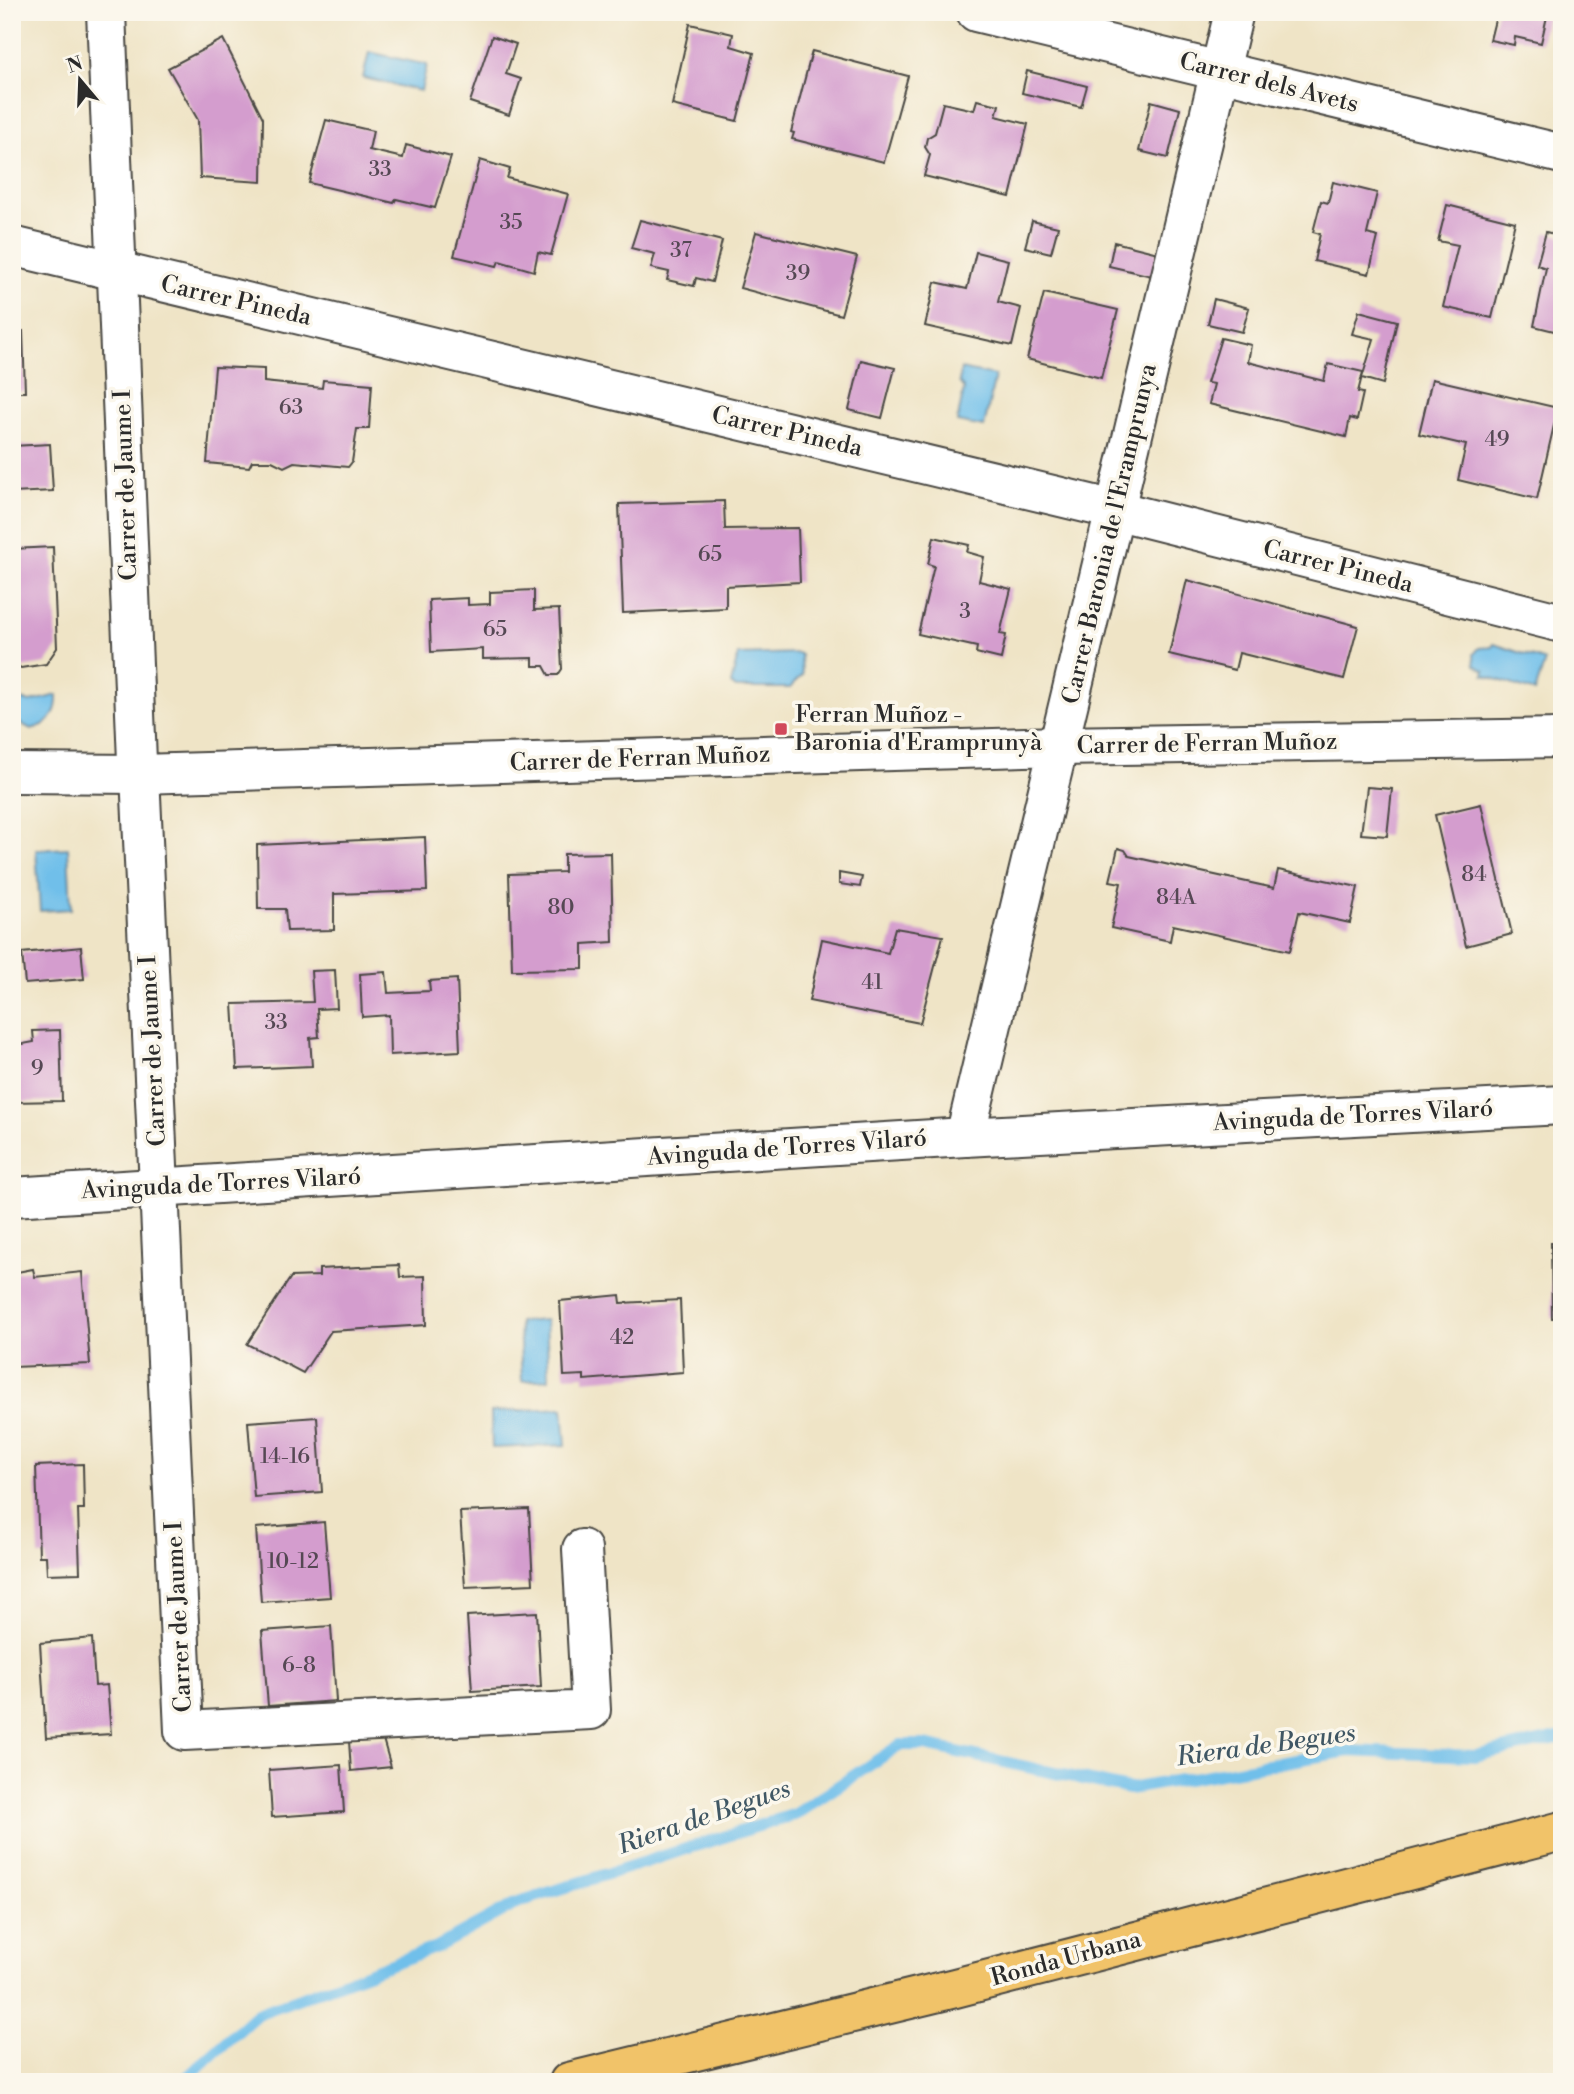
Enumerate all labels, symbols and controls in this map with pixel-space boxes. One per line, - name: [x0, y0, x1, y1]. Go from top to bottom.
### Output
- north arrow: [46, 46, 116, 116]
- street label: Carrer dels Avets: [1176, 46, 1362, 120]
- text: N: [64, 51, 86, 79]
- house number: 33: [368, 157, 392, 183]
- house number: 35: [499, 210, 523, 236]
- house number: 37: [670, 238, 692, 264]
- house number: 39: [786, 261, 810, 287]
- street label: Carrer Pineda: [158, 269, 315, 333]
- street label: Carrer Baronia de l'Eramprunya: [1056, 360, 1164, 707]
- street label: Carrer de Jaume I: [108, 389, 144, 581]
- house number: 63: [279, 395, 303, 421]
- street label: Carrer Pineda: [709, 400, 866, 464]
- house number: 49: [1484, 427, 1510, 453]
- street label: Carrer Pineda: [1260, 534, 1417, 600]
- house number: 65: [698, 542, 722, 568]
- house number: 3: [959, 599, 971, 625]
- house number: 65: [483, 617, 507, 643]
- place label: Ferran Muñoz - Baronia d'Eramprunyà: [794, 700, 1043, 758]
- marker: Ferran Muñoz - Baronia d'Eramprunyà: [773, 721, 789, 737]
- street label: Carrer de Ferran Muñoz: [1076, 727, 1338, 761]
- street label: Carrer de Ferran Muñoz: [509, 739, 771, 779]
- house number: 84: [1461, 862, 1487, 888]
- house number: 84A: [1156, 885, 1197, 911]
- house number: 80: [548, 895, 574, 921]
- street label: Carrer de Jaume I: [133, 955, 173, 1147]
- house number: 41: [861, 970, 883, 996]
- house number: 33: [264, 1010, 288, 1036]
- house number: 9: [31, 1056, 43, 1082]
- street label: Avinguda de Torres Vilaró: [1211, 1094, 1494, 1138]
- street label: Avinguda de Torres Vilaró: [645, 1123, 928, 1173]
- street label: Avinguda de Torres Vilaró: [79, 1162, 362, 1206]
- house number: 42: [610, 1325, 634, 1351]
- house number: 14-16: [260, 1444, 310, 1470]
- street label: Carrer de Jaume I: [159, 1521, 199, 1713]
- house number: 10-12: [267, 1549, 319, 1575]
- house number: 6-8: [282, 1653, 316, 1679]
- water label: Riera de Begues: [1173, 1717, 1358, 1774]
- water label: Riera de Begues: [613, 1772, 795, 1862]
- street label: Ronda Urbana: [987, 1924, 1145, 1993]

